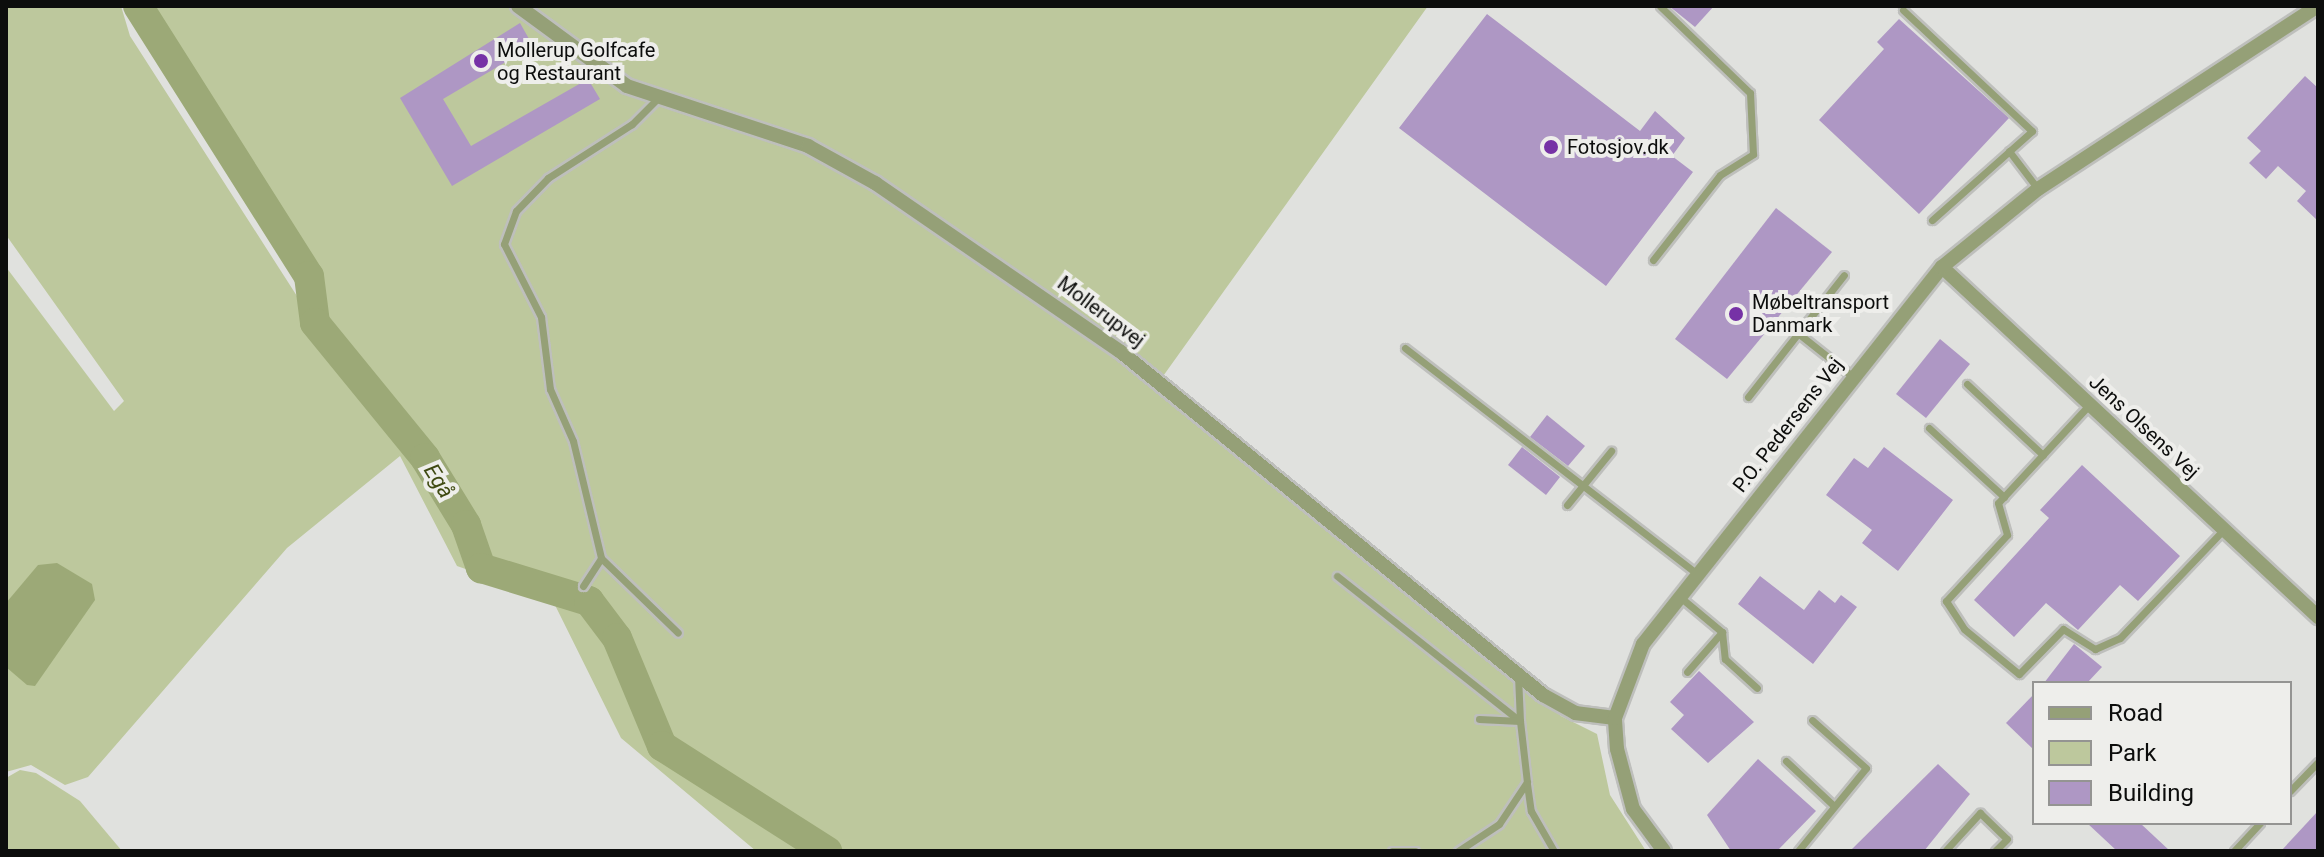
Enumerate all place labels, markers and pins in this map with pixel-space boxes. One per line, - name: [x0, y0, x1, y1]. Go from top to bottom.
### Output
- place label: Mollerup Golfcafe og Restaurant: [497, 38, 655, 85]
- marker: Mollerup Golfcafe og Restaurant: [472, 52, 490, 70]
- place label: Fotosjov.dk: [1567, 135, 1669, 159]
- marker: Fotosjov.dk: [1542, 138, 1560, 156]
- place label: Møbeltransport Danmark: [1752, 290, 1889, 337]
- marker: Møbeltransport Danmark: [1727, 305, 1745, 323]

